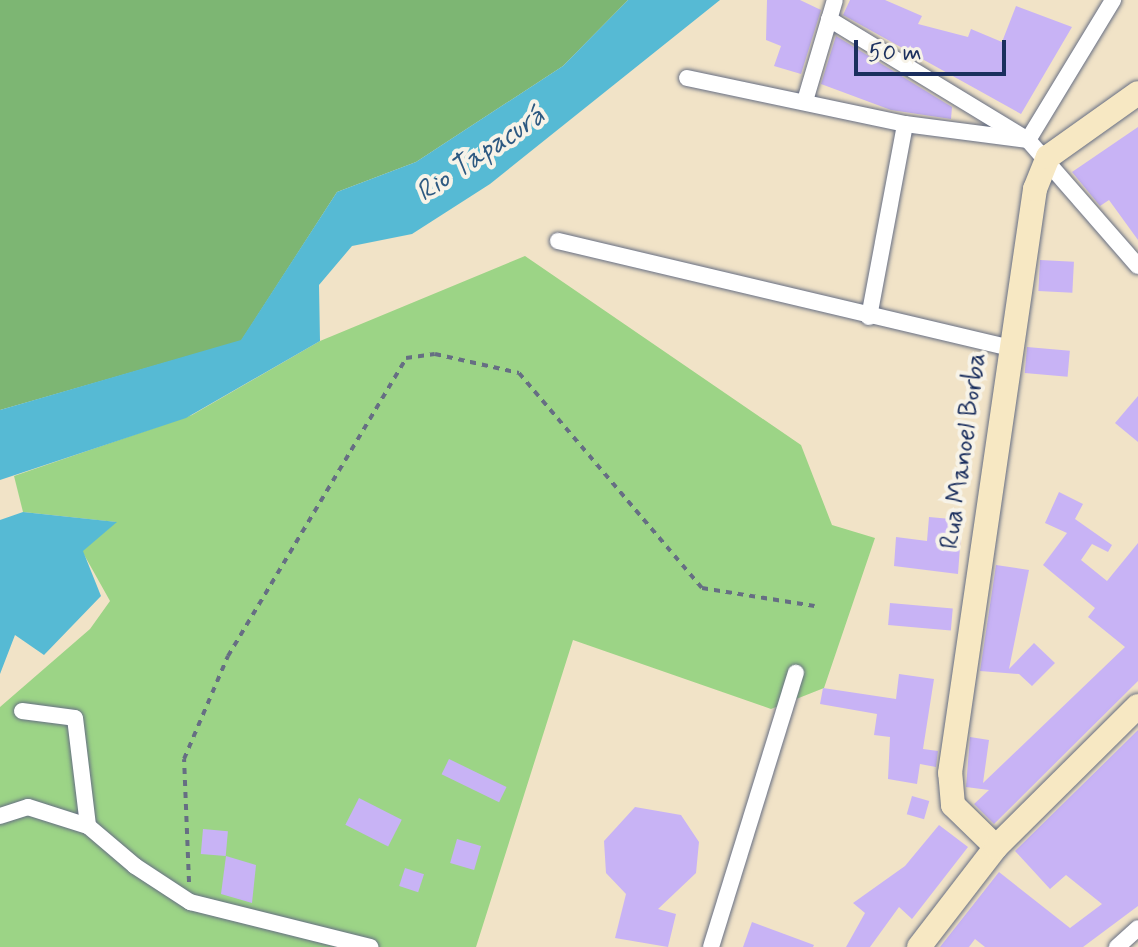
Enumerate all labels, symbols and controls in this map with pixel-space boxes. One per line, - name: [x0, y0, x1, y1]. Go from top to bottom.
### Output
- scale bar: [858, 24, 1010, 74]
- text: 50 m: [868, 38, 922, 69]
- water label: Rio Tapacurá: [411, 100, 551, 210]
- street label: Rua Manoel Borba: [936, 351, 994, 551]

